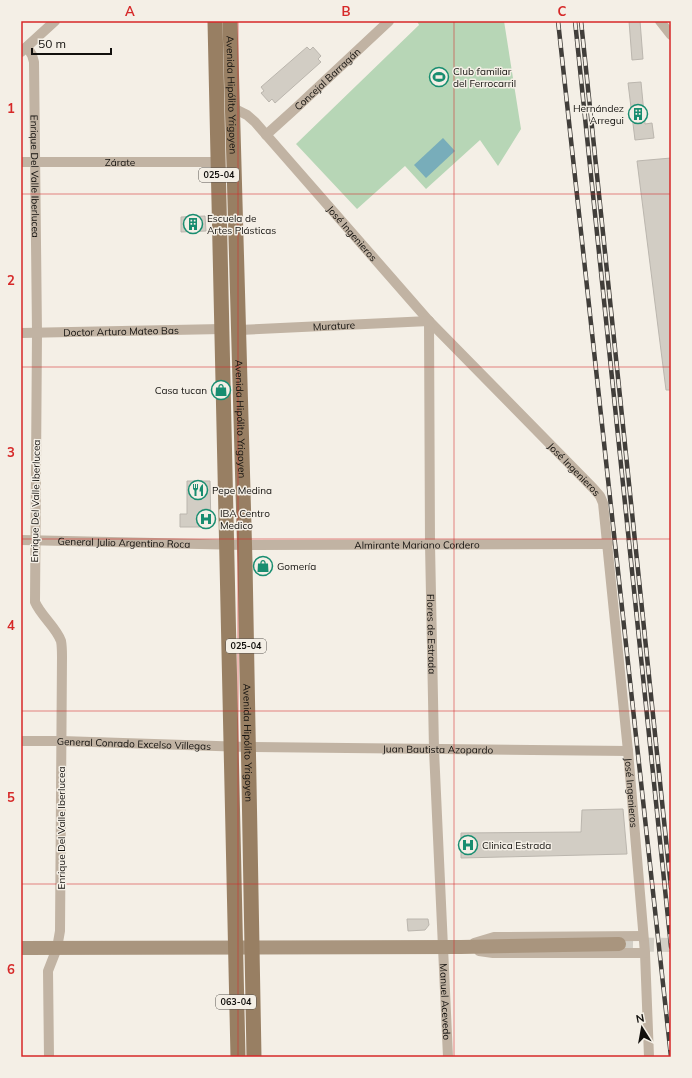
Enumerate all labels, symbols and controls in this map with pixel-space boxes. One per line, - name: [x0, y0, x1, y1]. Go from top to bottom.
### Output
- text: A: [125, 3, 135, 19]
- text: B: [342, 3, 351, 19]
- text: C: [558, 3, 567, 19]
- scale bar: [32, 30, 111, 56]
- text: 50 m: [38, 36, 66, 51]
- street label: Avenida Hipólito Yrigoyen: [223, 36, 240, 155]
- street label: Concejal Barragán: [292, 45, 363, 113]
- place label: Club familiar del Ferrocarril: [453, 65, 516, 90]
- sports icon: Club familiar del Ferrocarril: [428, 66, 450, 88]
- text: 1: [7, 100, 15, 116]
- place label: Hernández Arregui: [573, 102, 624, 127]
- building icon: Hernández Arregui: [627, 103, 649, 125]
- street label: Enrique Del Valle Iberlucea: [28, 115, 42, 238]
- street label: Zárate: [105, 156, 135, 169]
- road number: 025-04: [199, 168, 239, 182]
- street label: José Ingenieros: [324, 203, 380, 264]
- place label: Escuela de Artes Plásticas: [207, 212, 276, 237]
- building icon: Escuela de Artes Plásticas: [182, 213, 204, 235]
- text: 2: [7, 272, 15, 288]
- street label: Murature: [312, 319, 355, 333]
- street label: Doctor Arturo Mateo Bas: [63, 324, 179, 339]
- street label: Avenida Hipólito Yrigoyen: [232, 359, 249, 478]
- shop icon: Casa tucan: [210, 379, 232, 401]
- place label: Casa tucan: [155, 384, 207, 397]
- street label: Enrique Del Valle Iberlucea: [28, 440, 43, 563]
- street label: José Ingenieros: [545, 440, 603, 499]
- text: 3: [7, 444, 15, 460]
- restaurant icon: Pepe Medina: [187, 479, 209, 501]
- place label: Pepe Medina: [212, 484, 272, 497]
- place label: IBA Centro Medico: [220, 507, 270, 532]
- hospital icon: IBA Centro Medico: [195, 508, 217, 530]
- street label: General Julio Argentino Roca: [57, 535, 190, 551]
- street label: Almirante Mariano Cordero: [354, 538, 480, 552]
- shop icon: Gomería: [252, 555, 274, 577]
- place label: Gomería: [277, 560, 316, 573]
- street label: Flores de Estrada: [424, 594, 439, 674]
- text: 4: [7, 617, 15, 633]
- road number: 025-04: [226, 639, 266, 653]
- street label: Avenida Hipólito Yrigoyen: [240, 683, 255, 802]
- street label: General Conrado Excelso Villegas: [57, 735, 211, 753]
- street label: Juan Bautista Azopardo: [383, 742, 494, 757]
- street label: José Ingenieros: [622, 757, 640, 828]
- street label: Enrique Del Valle Iberlucea: [55, 767, 68, 889]
- text: 5: [7, 789, 15, 805]
- hospital icon: Clinica Estrada: [457, 834, 479, 856]
- place label: Clinica Estrada: [482, 839, 551, 852]
- text: 6: [7, 961, 15, 977]
- street label: Manuel Acevedo: [437, 963, 453, 1041]
- road number: 063-04: [216, 995, 256, 1009]
- north arrow: [622, 1008, 662, 1048]
- text: N: [635, 1011, 646, 1026]

